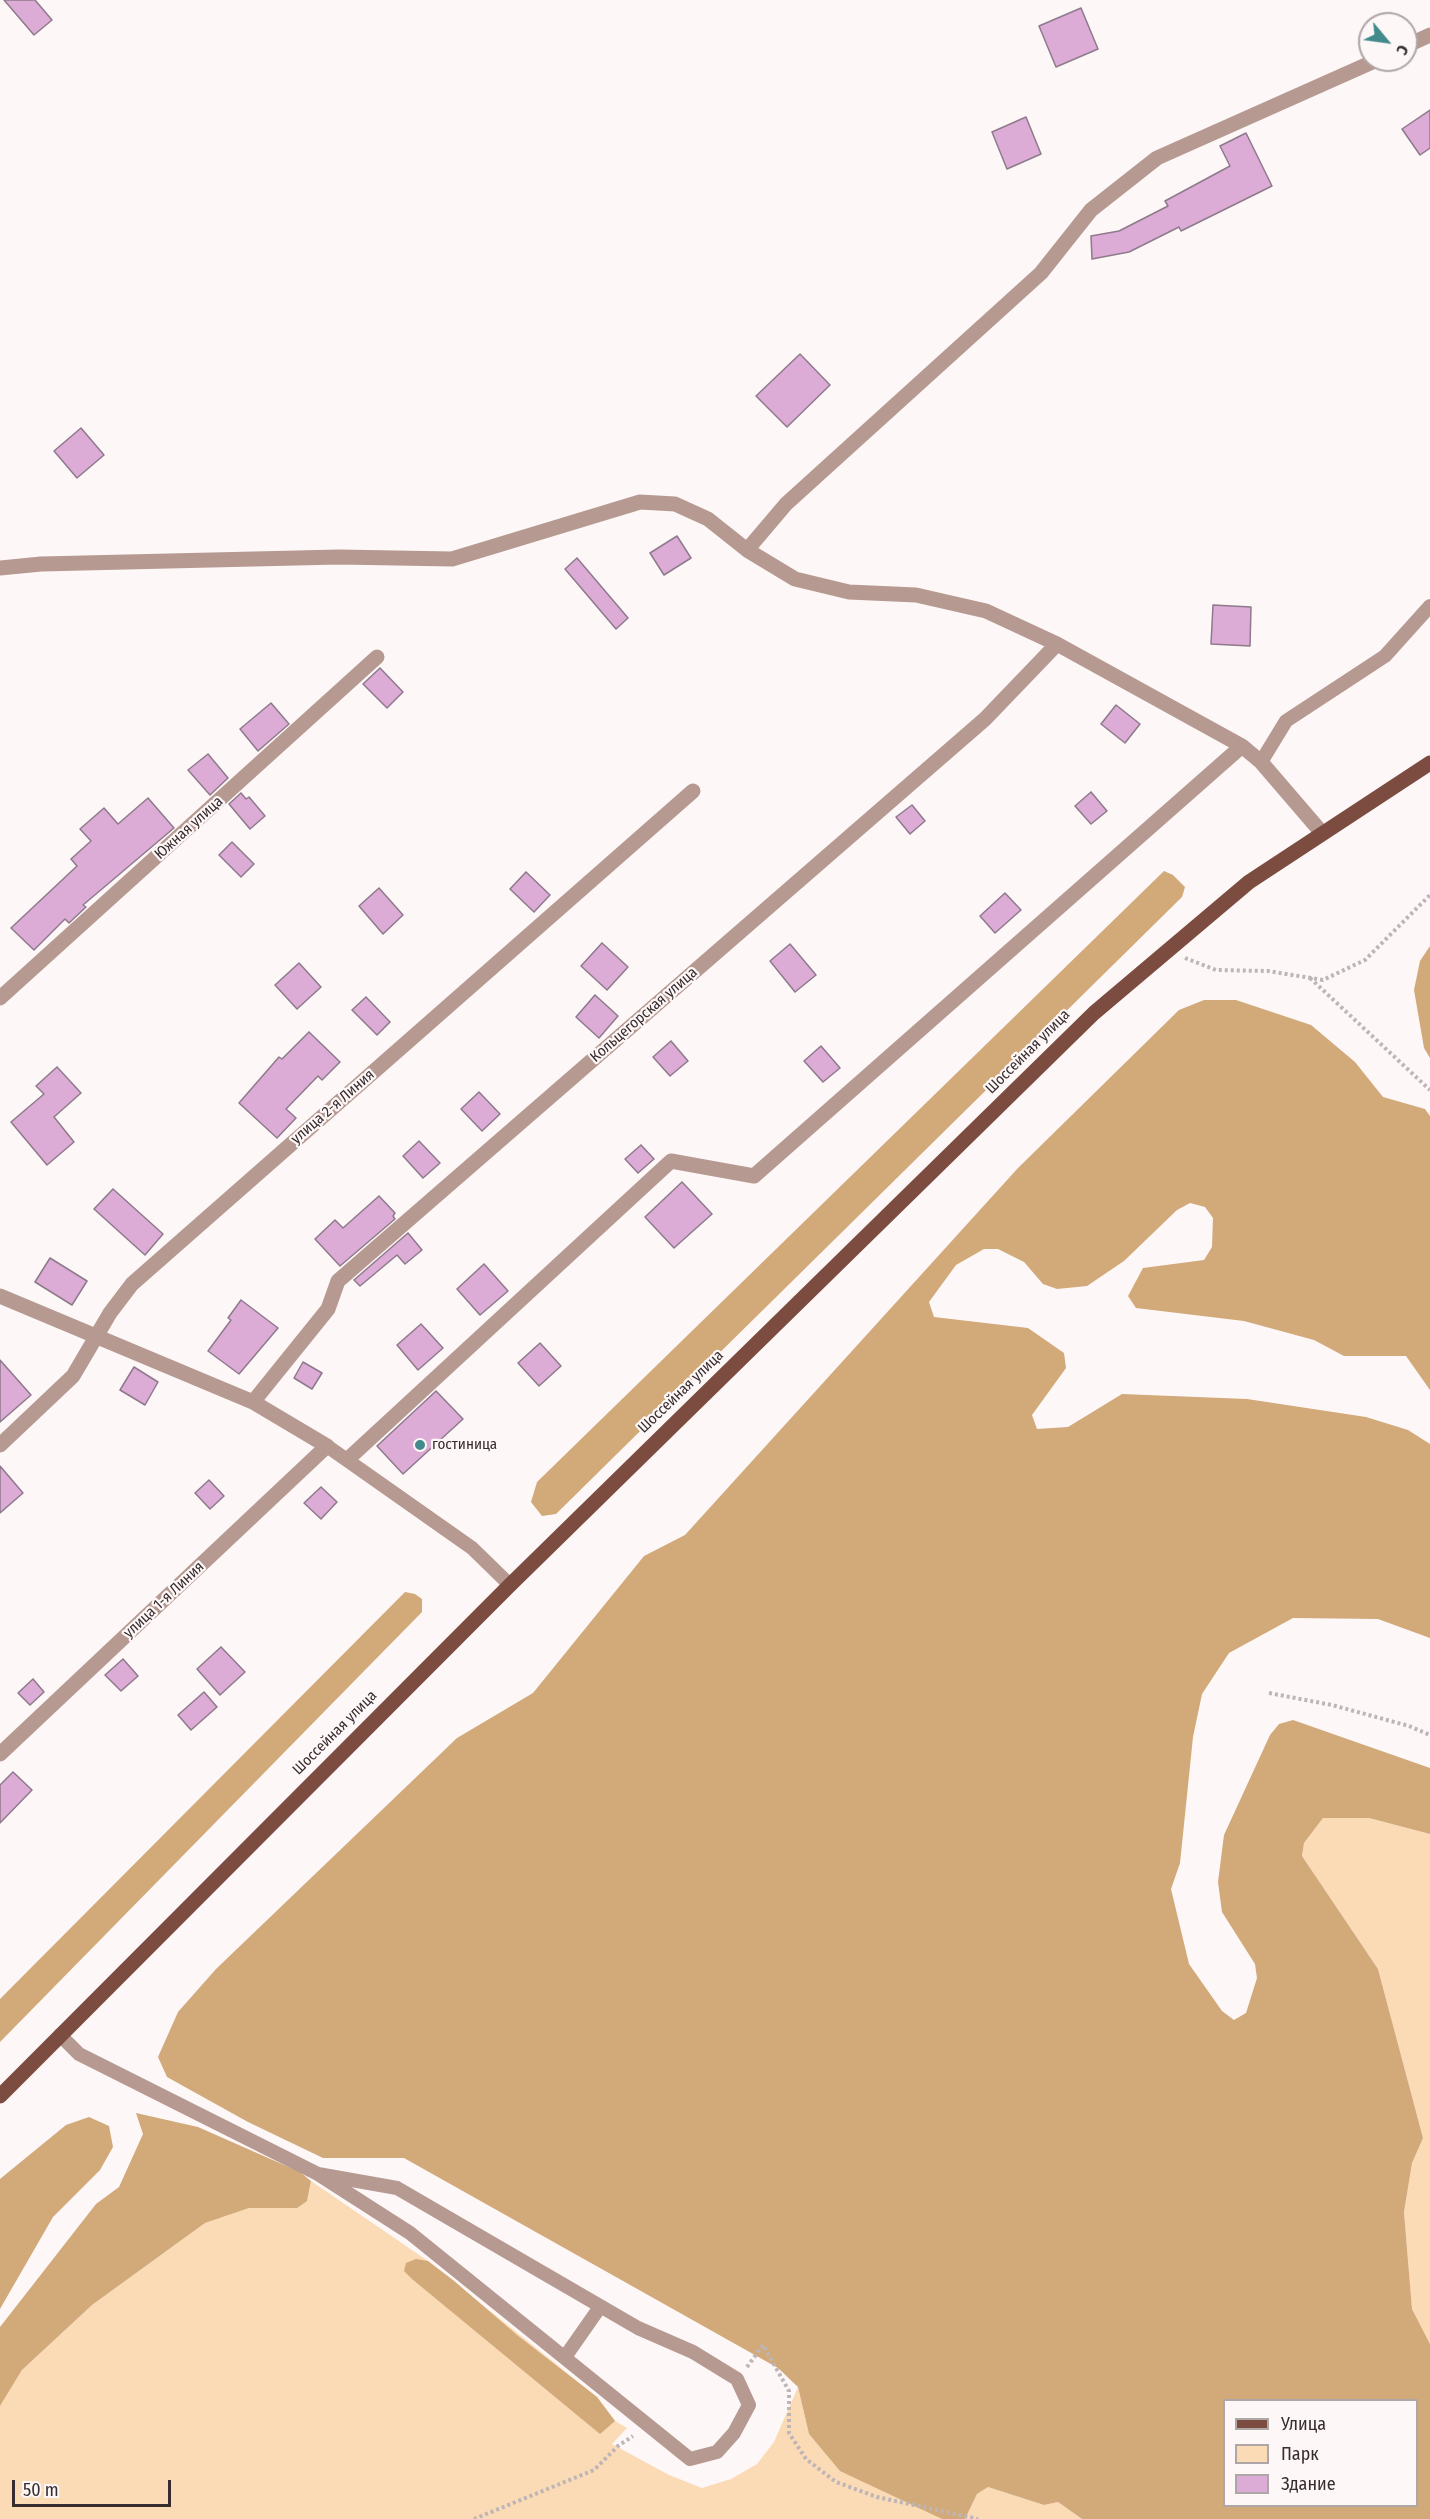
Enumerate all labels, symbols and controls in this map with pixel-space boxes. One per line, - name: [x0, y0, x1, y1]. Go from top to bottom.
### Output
- north arrow: [1358, 12, 1418, 72]
- text: С: [1392, 42, 1413, 58]
- street label: Южная улица: [151, 793, 227, 863]
- street label: Кольцегорская улица: [587, 964, 701, 1066]
- street label: Шоссейная улица: [982, 1006, 1074, 1098]
- street label: улица 2-я Линия: [288, 1066, 378, 1148]
- street label: Шоссейная улица: [635, 1347, 727, 1437]
- place label: гостиница: [432, 1436, 497, 1454]
- marker: гостиница: [413, 1438, 427, 1452]
- street label: улица 1-я Линия: [120, 1558, 208, 1642]
- street label: Шоссейная улица: [289, 1687, 381, 1779]
- legend: [1223, 2399, 1418, 2507]
- text: Улица: [1281, 2413, 1326, 2435]
- text: Парк: [1281, 2443, 1319, 2465]
- scale bar: [15, 2468, 174, 2506]
- text: Здание: [1281, 2473, 1336, 2495]
- text: 50 m: [23, 2479, 59, 2501]

